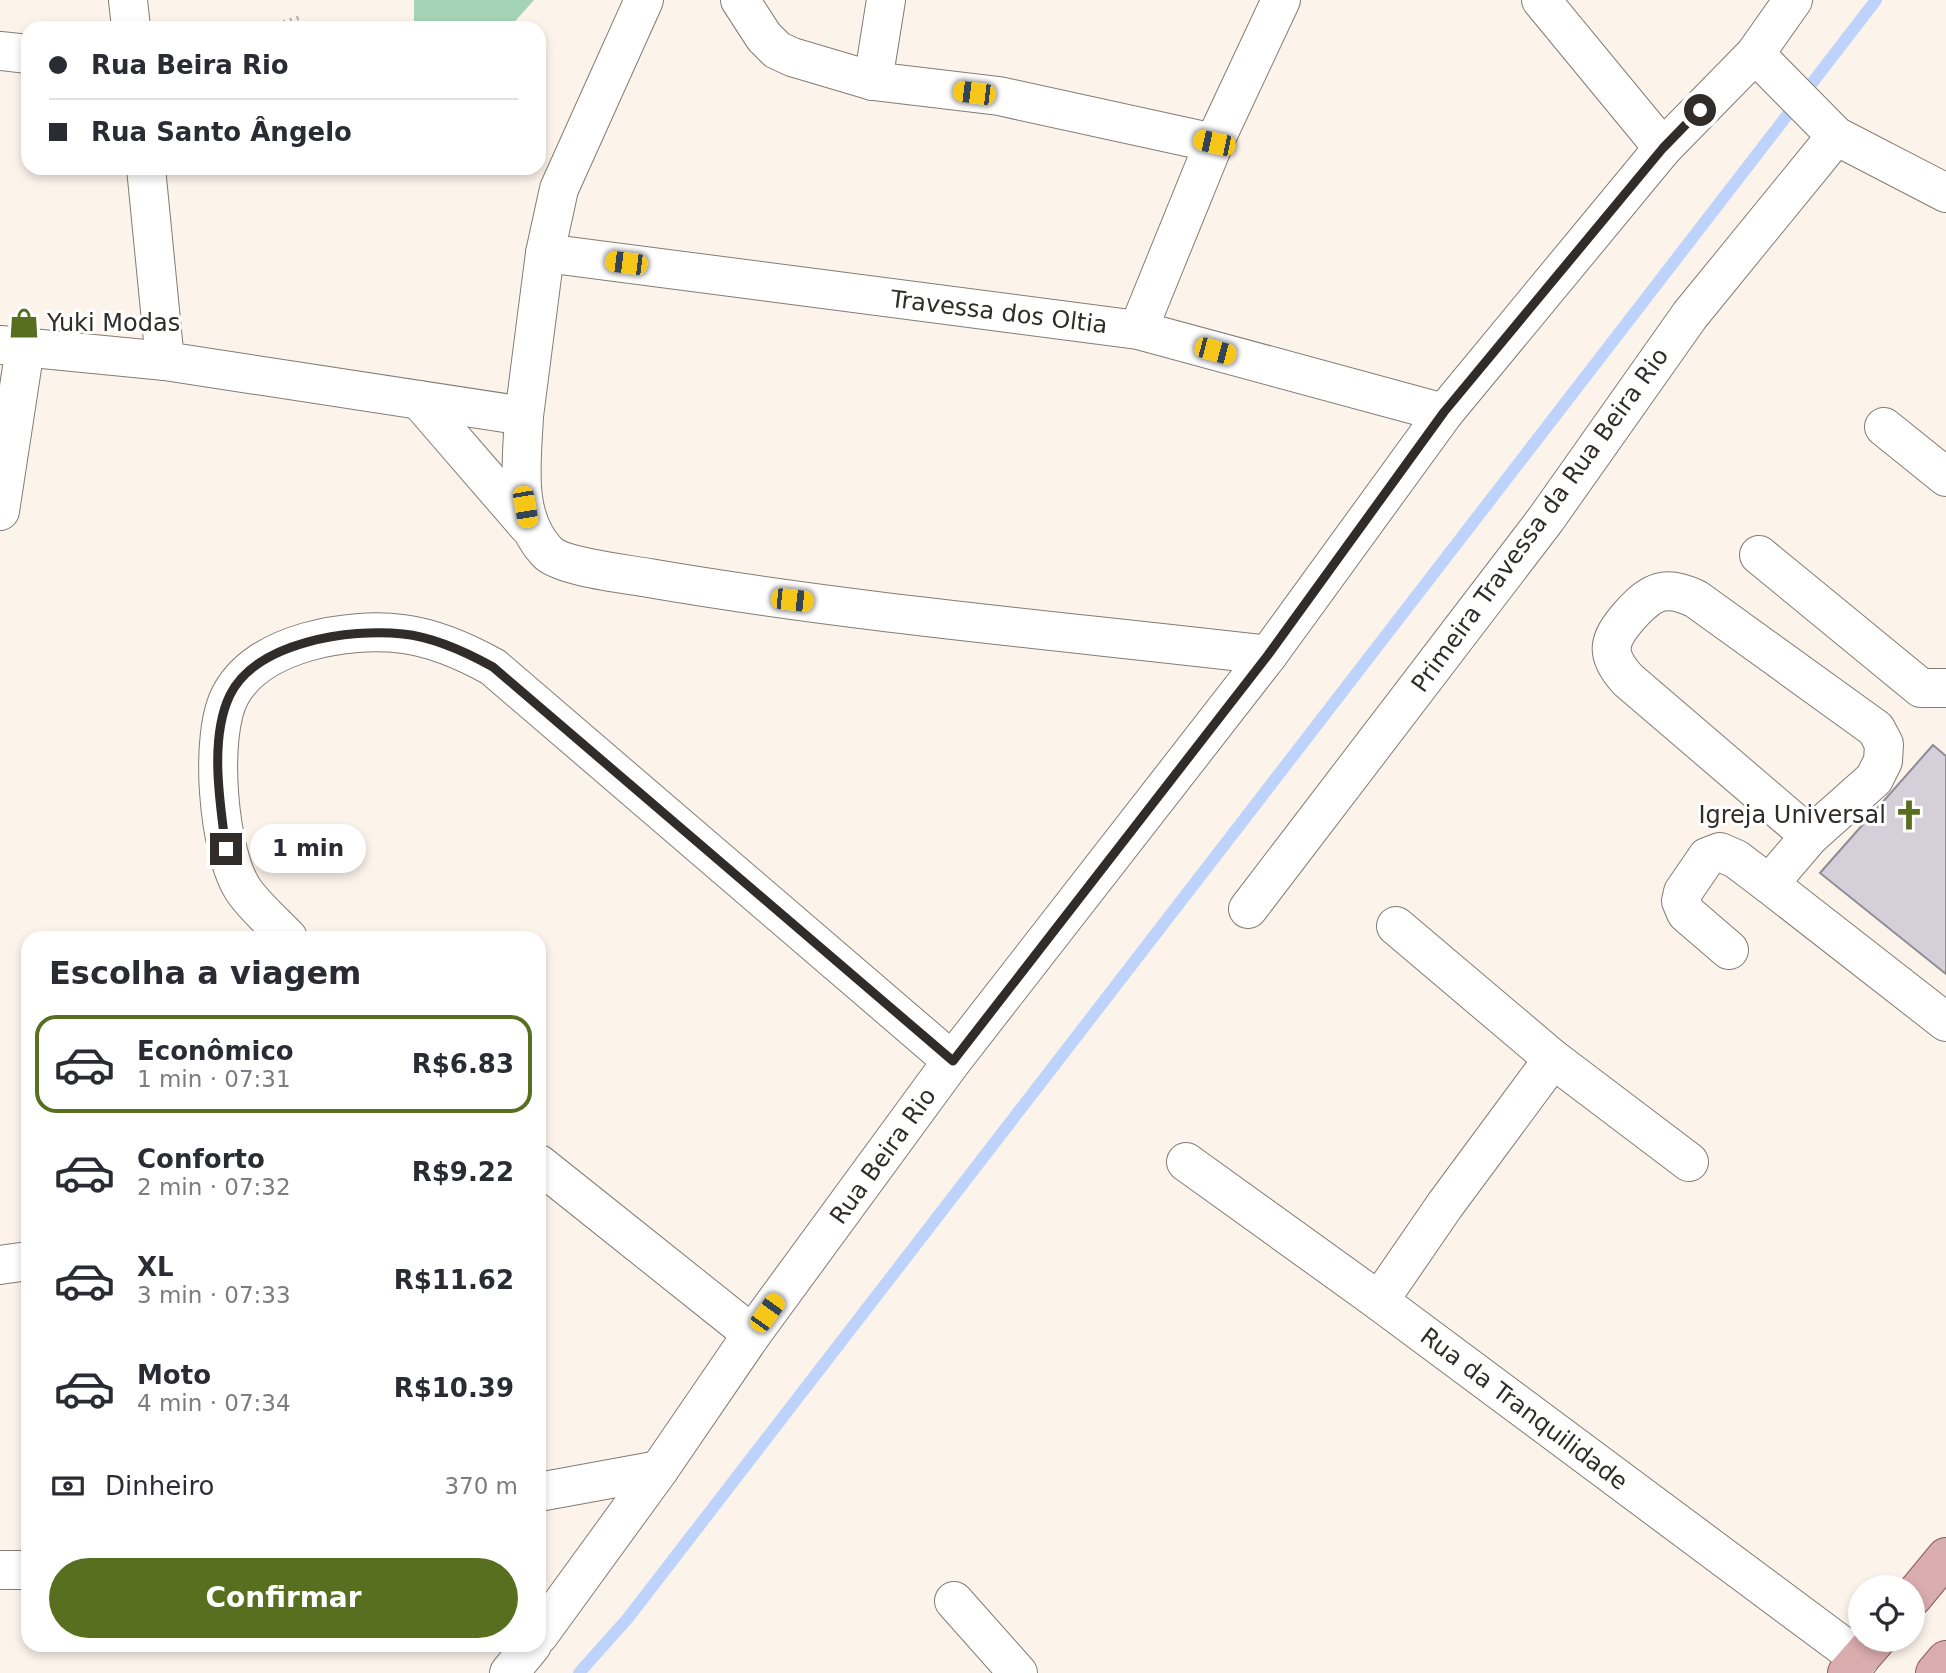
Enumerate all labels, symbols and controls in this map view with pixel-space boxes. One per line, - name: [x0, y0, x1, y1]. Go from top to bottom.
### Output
- text: Rua Beira Rio: [91, 50, 289, 80]
- car: [952, 80, 997, 106]
- route start: [1684, 94, 1716, 126]
- text: Rua Santo Ângelo: [91, 117, 352, 147]
- car: [1192, 128, 1237, 158]
- car: [604, 250, 649, 276]
- street label: Travessa dos Oltia: [888, 285, 1109, 339]
- shop icon: Yuki Modas: [7, 306, 41, 340]
- place label: Yuki Modas: [46, 309, 180, 337]
- car: [1192, 335, 1239, 367]
- street label: Primeira Travessa da Rua Beira Rio: [1406, 342, 1674, 698]
- car: [512, 484, 539, 530]
- car: [771, 587, 814, 613]
- church icon: Igreja Universal: [1892, 798, 1926, 832]
- place label: Igreja Universal: [1698, 801, 1886, 829]
- callout: 1 min: [250, 824, 366, 874]
- route end: [210, 833, 242, 865]
- text: 1 min: [272, 835, 344, 861]
- text: Escolha a viagem: [49, 954, 361, 992]
- icon: car: [53, 1033, 116, 1096]
- text: Econômico: [137, 1036, 294, 1066]
- text: R$6.83: [412, 1049, 514, 1079]
- text: 1 min · 07:31: [137, 1066, 291, 1092]
- street label: Rua Beira Rio: [824, 1083, 942, 1229]
- icon: car: [53, 1141, 116, 1204]
- text: Conforto: [137, 1144, 265, 1174]
- text: R$9.22: [412, 1157, 514, 1187]
- text: 2 min · 07:32: [137, 1174, 291, 1200]
- icon: car: [53, 1249, 116, 1312]
- text: XL: [137, 1252, 174, 1282]
- text: R$11.62: [394, 1265, 514, 1295]
- text: 3 min · 07:33: [137, 1282, 291, 1308]
- car: [747, 1290, 788, 1336]
- street label: Rua da Tranquilidade: [1415, 1322, 1633, 1496]
- icon: car: [53, 1357, 116, 1420]
- text: Moto: [137, 1360, 211, 1390]
- text: R$10.39: [394, 1373, 514, 1403]
- text: 4 min · 07:34: [137, 1390, 291, 1416]
- icon: cash: [49, 1467, 87, 1505]
- text: Dinheiro: [105, 1471, 214, 1501]
- text: 370 m: [444, 1473, 518, 1499]
- button: Confirmar: [49, 1558, 518, 1638]
- map controls: [1848, 1575, 1925, 1652]
- button: locate: [1848, 1575, 1925, 1652]

